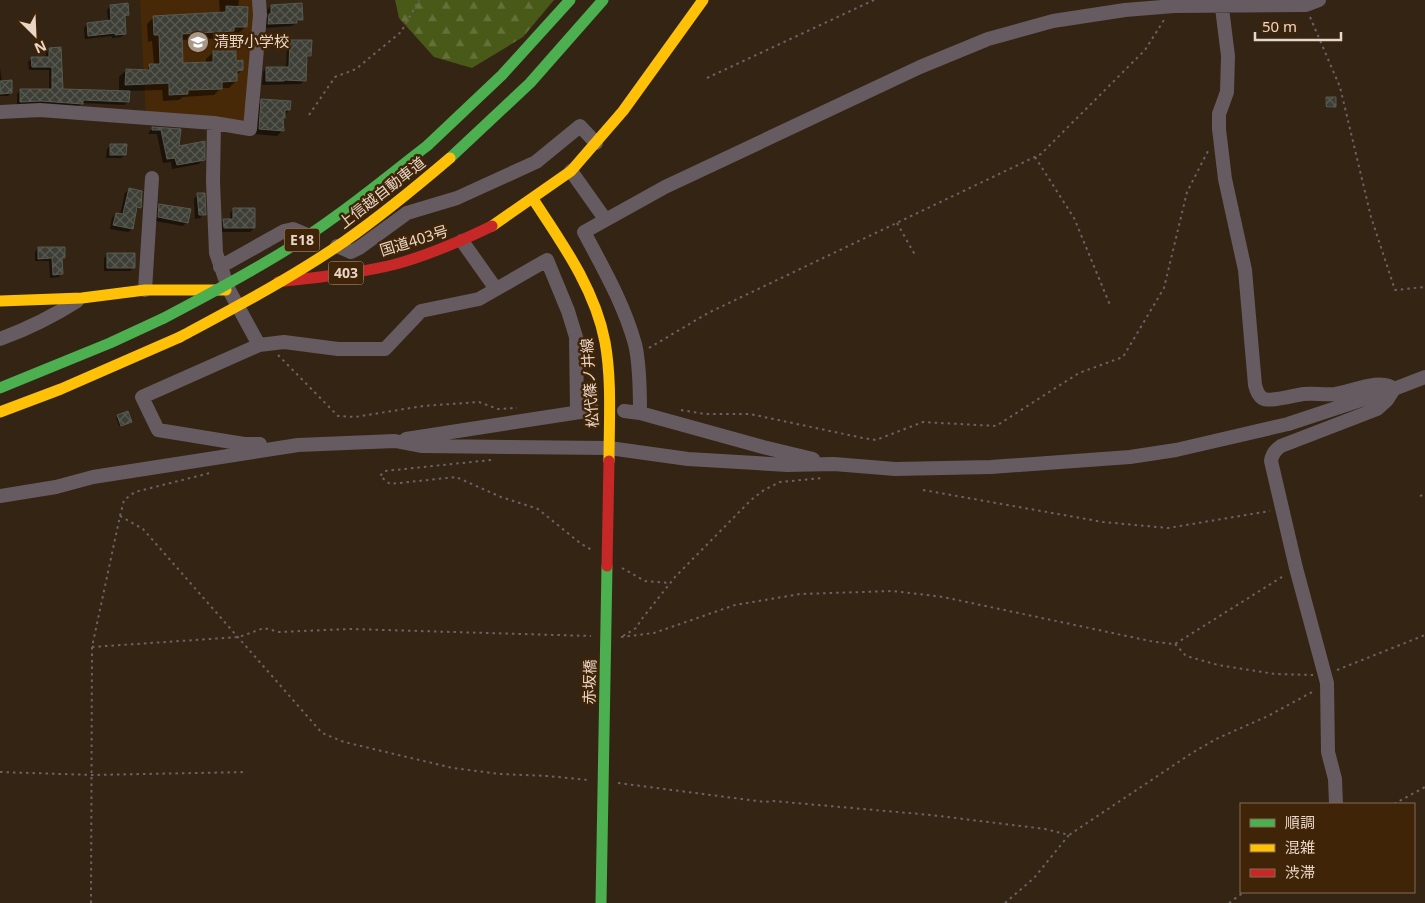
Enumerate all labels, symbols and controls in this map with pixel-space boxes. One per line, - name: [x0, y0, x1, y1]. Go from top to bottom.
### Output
- north arrow: [10, 10, 60, 60]
- scale bar: [1255, 10, 1341, 42]
- text: 50 m: [1262, 16, 1297, 36]
- school or university icon: 清野小学校: [186, 30, 210, 54]
- place label: 清野小学校: [214, 31, 289, 51]
- text: N: [31, 36, 50, 58]
- street label: 上信越自動車道: [334, 152, 429, 232]
- street label: 国道403号: [377, 220, 450, 260]
- road number: E18: [284, 228, 320, 252]
- road number: 403: [328, 262, 364, 284]
- street label: 松代篠ノ井線: [576, 337, 602, 429]
- street label: 赤坂橋: [579, 659, 599, 705]
- legend: [1240, 803, 1415, 893]
- text: 順調: [1285, 812, 1315, 832]
- text: 混雑: [1285, 837, 1315, 857]
- text: 渋滞: [1285, 862, 1315, 882]

